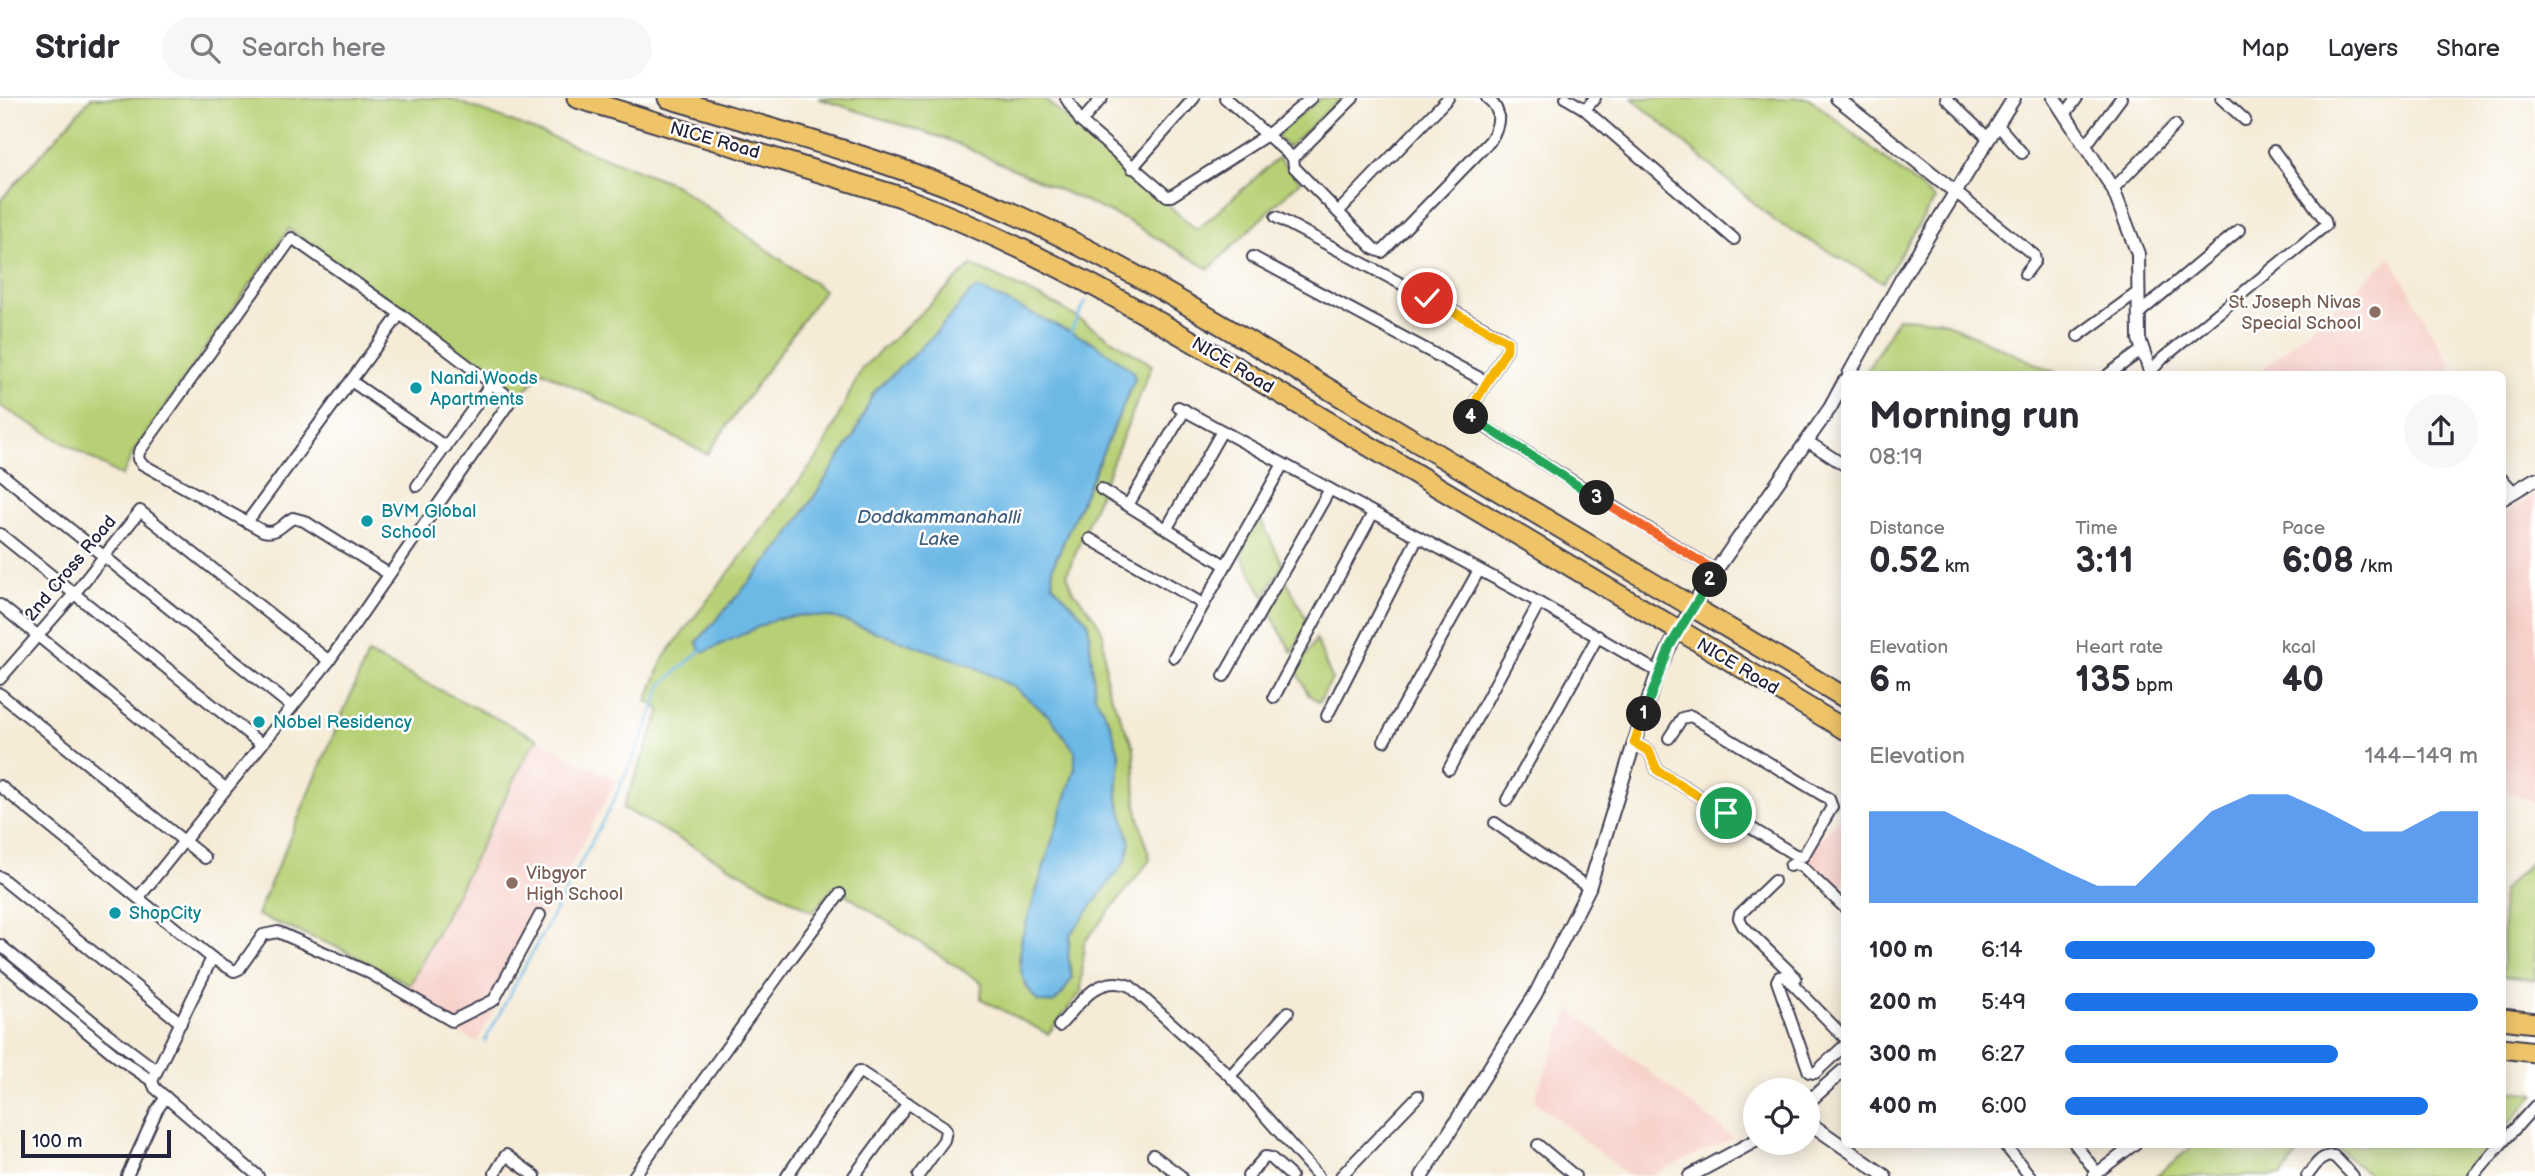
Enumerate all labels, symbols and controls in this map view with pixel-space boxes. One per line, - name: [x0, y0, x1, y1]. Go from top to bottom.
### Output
- search box: [162, 17, 652, 80]
- text: Stridr: [35, 28, 120, 68]
- icon: search: [186, 29, 224, 67]
- text: Search here: [242, 33, 386, 64]
- text: Map: [2241, 34, 2289, 63]
- text: Layers: [2327, 34, 2398, 63]
- text: Share: [2436, 34, 2500, 63]
- street label: NICE Road: [668, 118, 762, 163]
- pin: [1397, 268, 1457, 328]
- icon: check: [1408, 279, 1446, 317]
- place label: St. Joseph Nivas Special School: [2228, 292, 2361, 334]
- marker: St. Joseph Nivas Special School: [2367, 304, 2383, 320]
- street label: NICE Road: [1188, 333, 1278, 398]
- place label: Nandi Woods Apartments: [430, 368, 538, 410]
- marker: Nandi Woods Apartments: [408, 380, 424, 396]
- text: Morning run: [1869, 394, 2080, 439]
- button: share: [2404, 394, 2478, 468]
- pin: 4: [1454, 400, 1488, 434]
- text: 4: [1465, 405, 1476, 428]
- text: 08:19: [1869, 443, 1923, 471]
- pin: 3: [1580, 480, 1614, 516]
- text: 3: [1591, 486, 1602, 509]
- place label: BVM Global School: [381, 501, 476, 543]
- water label: Doddkammanahalli Lake: [857, 506, 1022, 551]
- street label: 2nd Cross Road: [20, 511, 121, 625]
- marker: BVM Global School: [359, 513, 375, 529]
- text: Distance: [1869, 517, 1945, 540]
- text: Time: [2075, 517, 2117, 540]
- text: Pace: [2282, 517, 2325, 540]
- text: 0.52: [1869, 540, 1940, 583]
- text: 3:11: [2075, 540, 2134, 583]
- text: 6:08: [2282, 540, 2354, 583]
- text: km: [1940, 555, 1970, 578]
- text: /km: [2354, 555, 2393, 578]
- pin: 2: [1692, 562, 1728, 598]
- text: 2: [1704, 568, 1715, 591]
- street label: NICE Road: [1693, 634, 1783, 699]
- text: Elevation: [1869, 636, 1948, 659]
- text: Heart rate: [2075, 636, 2163, 659]
- text: kcal: [2282, 636, 2316, 659]
- text: 6: [1869, 659, 1890, 702]
- text: 135: [2075, 659, 2131, 702]
- text: 40: [2282, 659, 2324, 702]
- text: m: [1890, 674, 1911, 697]
- text: bpm: [2131, 674, 2173, 697]
- pin: 1: [1626, 696, 1662, 732]
- text: 1: [1640, 702, 1648, 725]
- place label: Nobel Residency: [273, 712, 413, 733]
- marker: Nobel Residency: [251, 714, 267, 730]
- text: Elevation: [1869, 742, 1965, 770]
- text: 144–149 m: [2364, 742, 2478, 770]
- pin: [1696, 783, 1756, 843]
- icon: arrive: [1707, 794, 1745, 832]
- place label: Vibgyor High School: [526, 863, 623, 905]
- marker: Vibgyor High School: [504, 875, 520, 891]
- place label: ShopCity: [129, 903, 202, 924]
- marker: ShopCity: [107, 905, 123, 921]
- text: 100 m: [1869, 936, 1933, 964]
- text: 6:14: [1981, 936, 2023, 964]
- text: 200 m: [1869, 988, 1937, 1016]
- text: 5:49: [1981, 988, 2026, 1016]
- text: 300 m: [1869, 1040, 1937, 1068]
- text: 6:27: [1981, 1040, 2025, 1068]
- map controls: [1743, 1078, 1820, 1155]
- button: locate: [1743, 1078, 1820, 1155]
- text: 400 m: [1869, 1092, 1937, 1120]
- text: 6:00: [1981, 1092, 2027, 1120]
- scale bar: [21, 1127, 172, 1159]
- text: 100 m: [32, 1130, 83, 1153]

